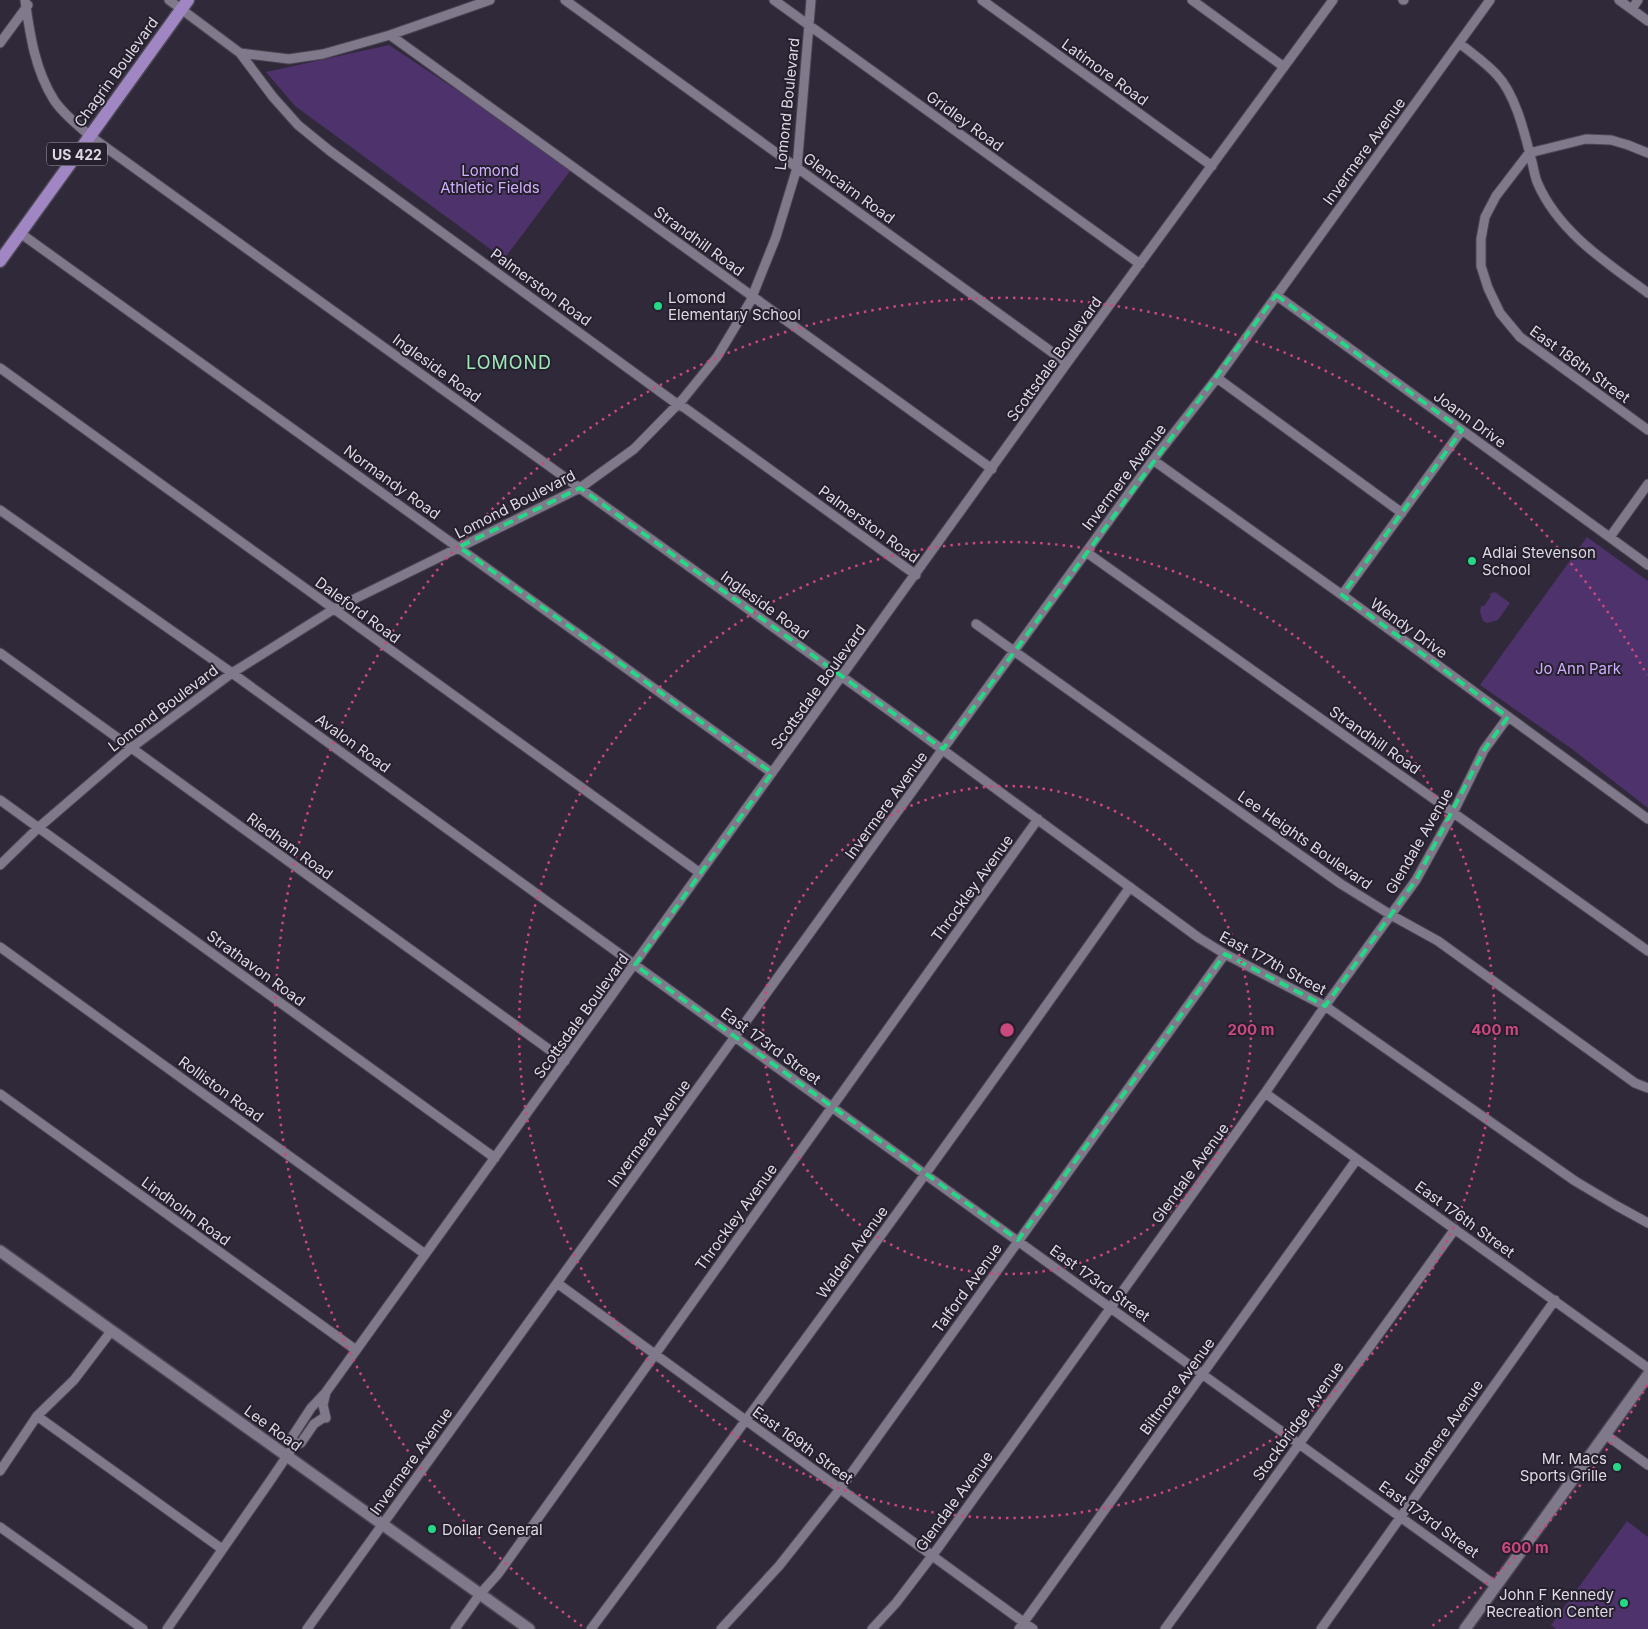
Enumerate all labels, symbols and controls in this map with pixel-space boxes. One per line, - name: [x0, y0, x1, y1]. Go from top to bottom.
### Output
- street label: Chagrin Boulevard: [70, 13, 162, 131]
- street label: Latimore Road: [1058, 34, 1152, 110]
- street label: Lomond Boulevard: [771, 37, 803, 171]
- street label: Gridley Road: [923, 87, 1007, 155]
- street label: Invermere Avenue: [1319, 93, 1409, 209]
- road number: US 422: [47, 142, 107, 166]
- street label: Glencairn Road: [800, 148, 898, 228]
- park label: Lomond Athletic Fields: [440, 161, 540, 197]
- street label: Strandhill Road: [650, 202, 748, 280]
- street label: Palmerston Road: [487, 244, 595, 330]
- place label: Lomond Elementary School: [668, 288, 801, 324]
- street label: Scottsdale Boulevard: [1002, 293, 1106, 425]
- marker: Lomond Elementary School: [652, 300, 664, 312]
- street label: East 186th Street: [1526, 321, 1634, 407]
- street label: Ingleside Road: [389, 330, 485, 406]
- district label: LOMOND: [466, 352, 552, 373]
- street label: Joann Drive: [1430, 386, 1510, 452]
- street label: Invermere Avenue: [1078, 420, 1170, 534]
- street label: Normandy Road: [340, 441, 444, 523]
- street label: Lomond Boulevard: [451, 465, 579, 543]
- street label: Palmerston Road: [815, 481, 923, 567]
- place label: Adlai Stevenson School: [1482, 543, 1596, 579]
- marker: Adlai Stevenson School: [1466, 555, 1478, 567]
- street label: Ingleside Road: [717, 567, 813, 643]
- street label: Daleford Road: [312, 573, 404, 647]
- street label: Wendy Drive: [1367, 594, 1451, 662]
- street label: Scottsdale Boulevard: [766, 621, 870, 753]
- park label: Jo Ann Park: [1535, 659, 1622, 678]
- street label: Lomond Boulevard: [104, 660, 222, 756]
- street label: Strandhill Road: [1326, 702, 1424, 778]
- street label: Avalon Road: [312, 709, 394, 777]
- street label: Invermere Avenue: [841, 747, 931, 863]
- street label: Glendale Avenue: [1381, 785, 1457, 897]
- street label: Lee Heights Boulevard: [1234, 786, 1376, 894]
- street label: Riedham Road: [243, 808, 337, 884]
- street label: Throckley Avenue: [927, 831, 1017, 945]
- street label: Strathavon Road: [203, 926, 309, 1010]
- street label: East 177th Street: [1216, 927, 1330, 999]
- street label: Scottsdale Boulevard: [529, 950, 633, 1082]
- street label: East 173rd Street: [717, 1003, 825, 1089]
- text: 200 m: [1228, 1020, 1274, 1039]
- text: 400 m: [1471, 1020, 1519, 1039]
- centre of rings: [998, 1021, 1016, 1039]
- street label: Rolliston Road: [175, 1052, 267, 1126]
- street label: Invermere Avenue: [604, 1075, 694, 1191]
- street label: Glendale Avenue: [1147, 1119, 1233, 1227]
- street label: Throckley Avenue: [691, 1160, 781, 1274]
- street label: Lindholm Road: [138, 1172, 234, 1250]
- street label: East 176th Street: [1411, 1176, 1519, 1262]
- street label: Walden Avenue: [812, 1202, 892, 1302]
- street label: Talford Avenue: [928, 1239, 1006, 1337]
- street label: East 173rd Street: [1046, 1240, 1154, 1326]
- street label: Biltmore Avenue: [1135, 1334, 1219, 1438]
- street label: Stockbridge Avenue: [1248, 1358, 1348, 1484]
- street label: Eldamere Avenue: [1401, 1376, 1487, 1488]
- street label: Lee Road: [241, 1401, 305, 1455]
- street label: East 169th Street: [749, 1402, 857, 1488]
- street label: Invermere Avenue: [366, 1403, 456, 1519]
- street label: Glendale Avenue: [911, 1447, 997, 1555]
- place label: Mr. Macs Sports Grille: [1520, 1449, 1607, 1485]
- marker: Mr. Macs Sports Grille: [1611, 1461, 1623, 1473]
- street label: East 173rd Street: [1375, 1476, 1483, 1562]
- place label: Dollar General: [442, 1520, 543, 1539]
- marker: Dollar General: [426, 1523, 438, 1535]
- text: 600 m: [1501, 1538, 1549, 1557]
- place label: John F Kennedy Recreation Center: [1486, 1585, 1615, 1621]
- marker: John F Kennedy Recreation Center: [1618, 1597, 1630, 1609]

